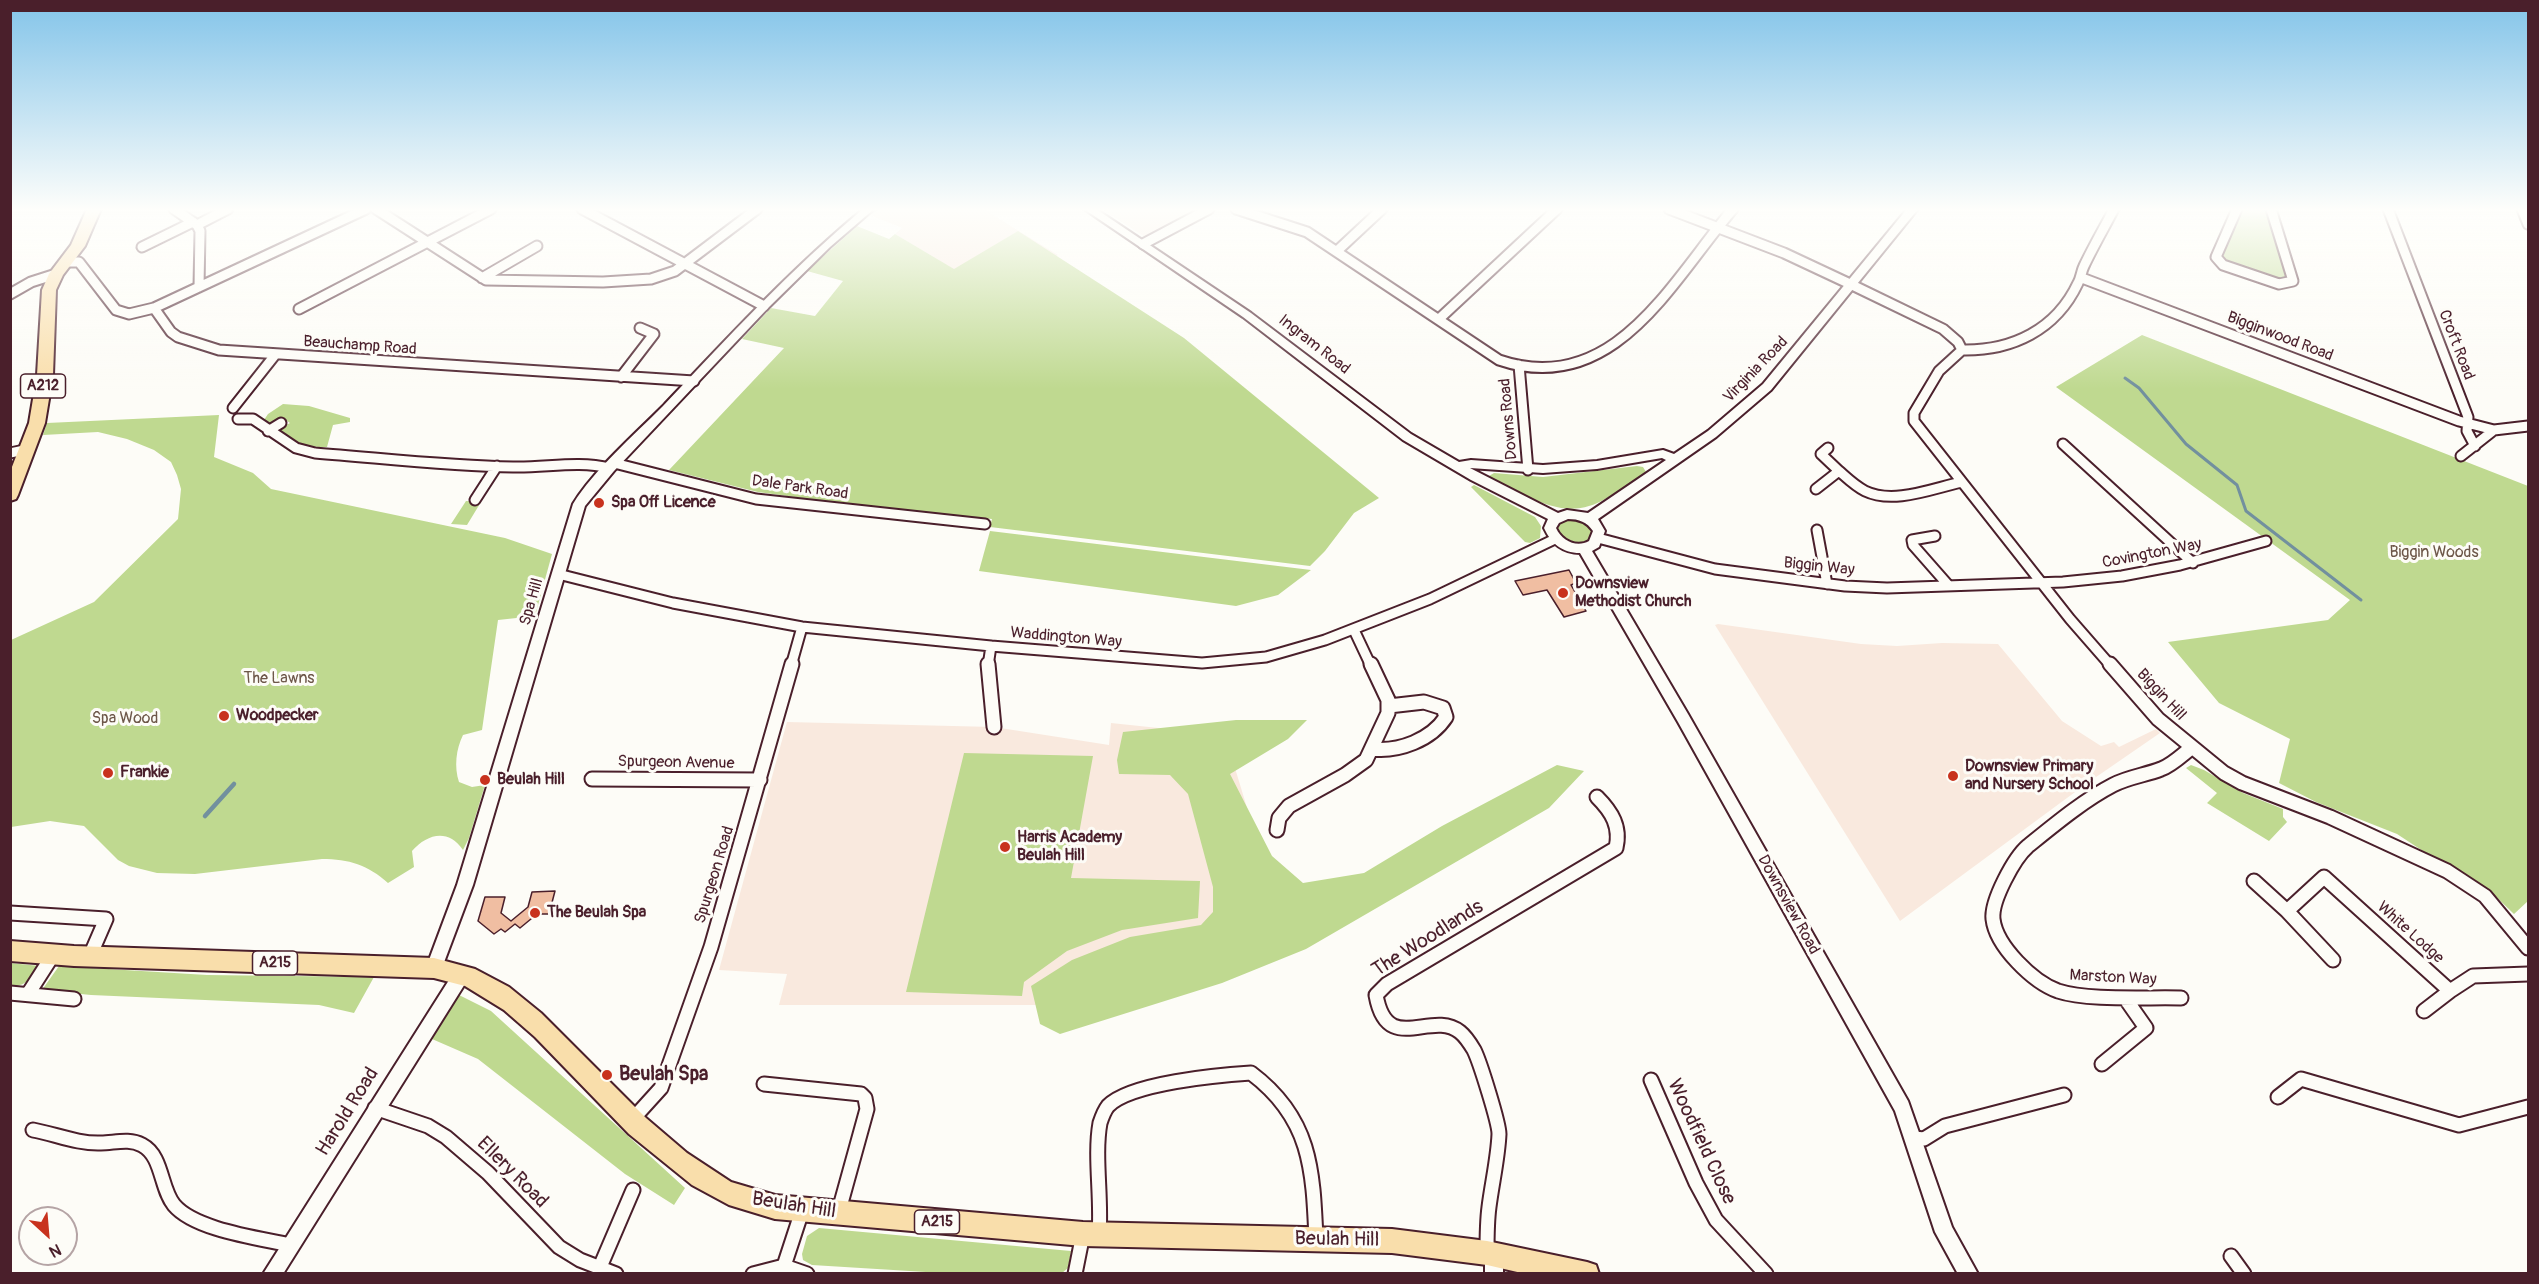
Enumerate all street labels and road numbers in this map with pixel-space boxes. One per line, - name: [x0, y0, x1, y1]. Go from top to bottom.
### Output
- street label: Croft Road: [2434, 307, 2478, 383]
- street label: Bigginwood Road: [2224, 308, 2336, 366]
- street label: Ingram Road: [1274, 311, 1354, 379]
- street label: Beauchamp Road: [303, 332, 417, 360]
- street label: Virginia Road: [1720, 333, 1792, 407]
- road number: A212: [20, 374, 66, 398]
- street label: Downs Road: [1496, 377, 1522, 461]
- street label: Dale Park Road: [751, 472, 849, 504]
- street label: Covington Way: [2101, 535, 2203, 573]
- street label: Biggin Way: [1783, 554, 1855, 580]
- street label: Spa Hill: [516, 576, 548, 628]
- street label: Waddington Way: [1009, 624, 1123, 652]
- street label: Biggin Hill: [2132, 665, 2190, 725]
- street label: Spurgeon Avenue: [617, 752, 735, 774]
- street label: Spurgeon Road: [691, 824, 739, 926]
- street label: Downsview Road: [1753, 852, 1823, 958]
- street label: The Woodlands: [1368, 895, 1488, 983]
- street label: White Lodge: [2373, 898, 2447, 968]
- road number: A215: [252, 951, 298, 975]
- street label: Marston Way: [2069, 966, 2157, 990]
- street label: Harold Road: [311, 1063, 385, 1161]
- street label: Woodfield Close: [1662, 1076, 1740, 1208]
- street label: Ellery Road: [471, 1132, 553, 1214]
- street label: Beulah Hill: [750, 1188, 838, 1224]
- road number: A215: [914, 1210, 960, 1234]
- street label: Beulah Hill: [1294, 1227, 1380, 1253]

